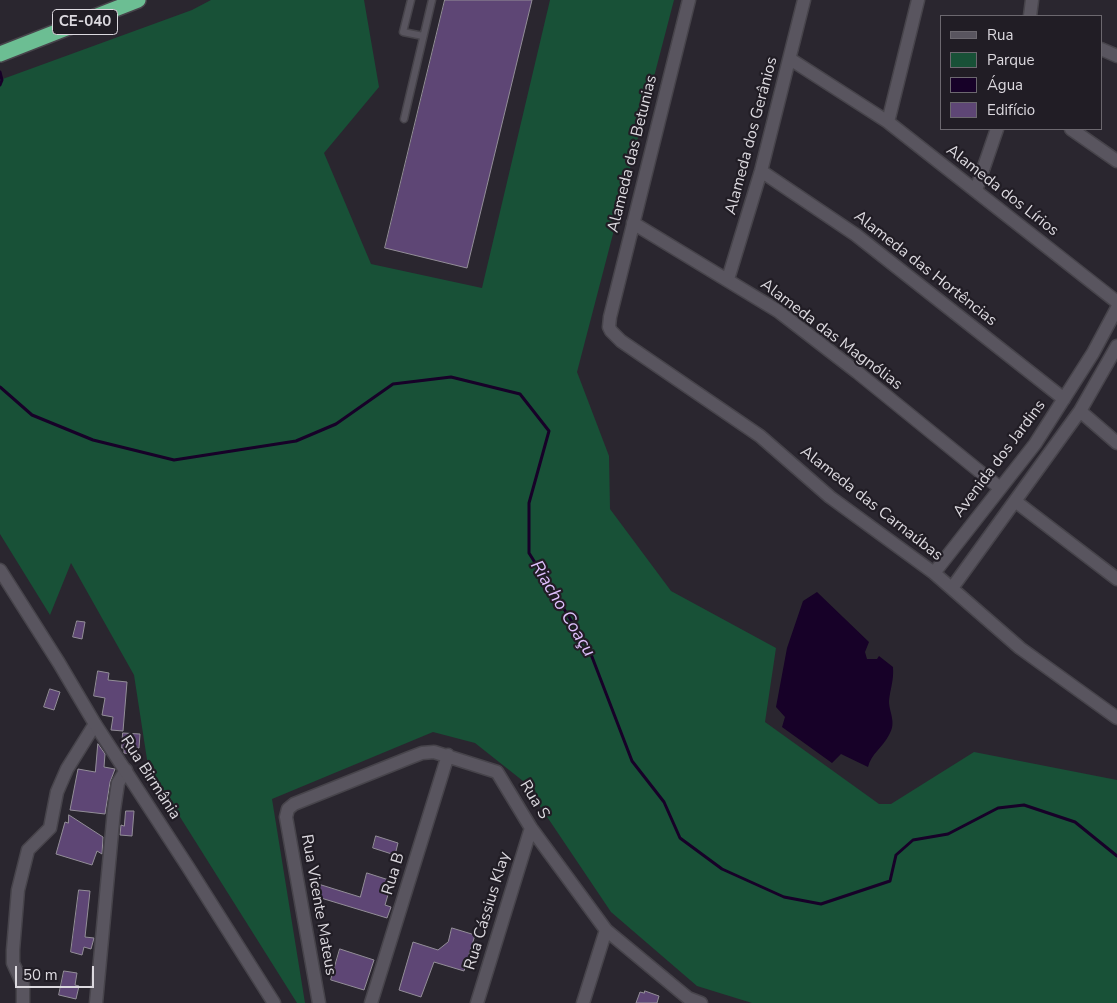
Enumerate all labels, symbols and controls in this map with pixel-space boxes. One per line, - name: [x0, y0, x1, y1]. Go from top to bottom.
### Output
- road number: CE-040: [52, 10, 118, 34]
- legend: [940, 15, 1102, 130]
- text: Rua: [987, 25, 1013, 45]
- text: Parque: [987, 50, 1035, 70]
- street label: Alameda dos Gerânios: [722, 55, 782, 217]
- street label: Alameda das Betunias: [604, 73, 662, 235]
- text: Água: [987, 75, 1023, 95]
- text: Edifício: [987, 100, 1035, 120]
- street label: Alameda dos Lírios: [942, 141, 1062, 241]
- street label: Alameda das Hortências: [850, 207, 1000, 331]
- street label: Alameda das Magnólias: [756, 275, 906, 395]
- street label: Avenida dos Jardins: [950, 397, 1050, 521]
- street label: Alameda das Carnaúbas: [796, 442, 946, 566]
- water label: Riacho Coaçu: [525, 557, 599, 661]
- street label: Rua Birmânia: [116, 733, 184, 823]
- street label: Rua S: [515, 777, 553, 823]
- street label: Rua Vicente Mateus: [296, 833, 340, 977]
- street label: Rua Cássius Klay: [461, 850, 515, 972]
- street label: Rua B: [379, 851, 409, 897]
- scale bar: [18, 956, 96, 988]
- text: 50 m: [23, 965, 58, 985]

